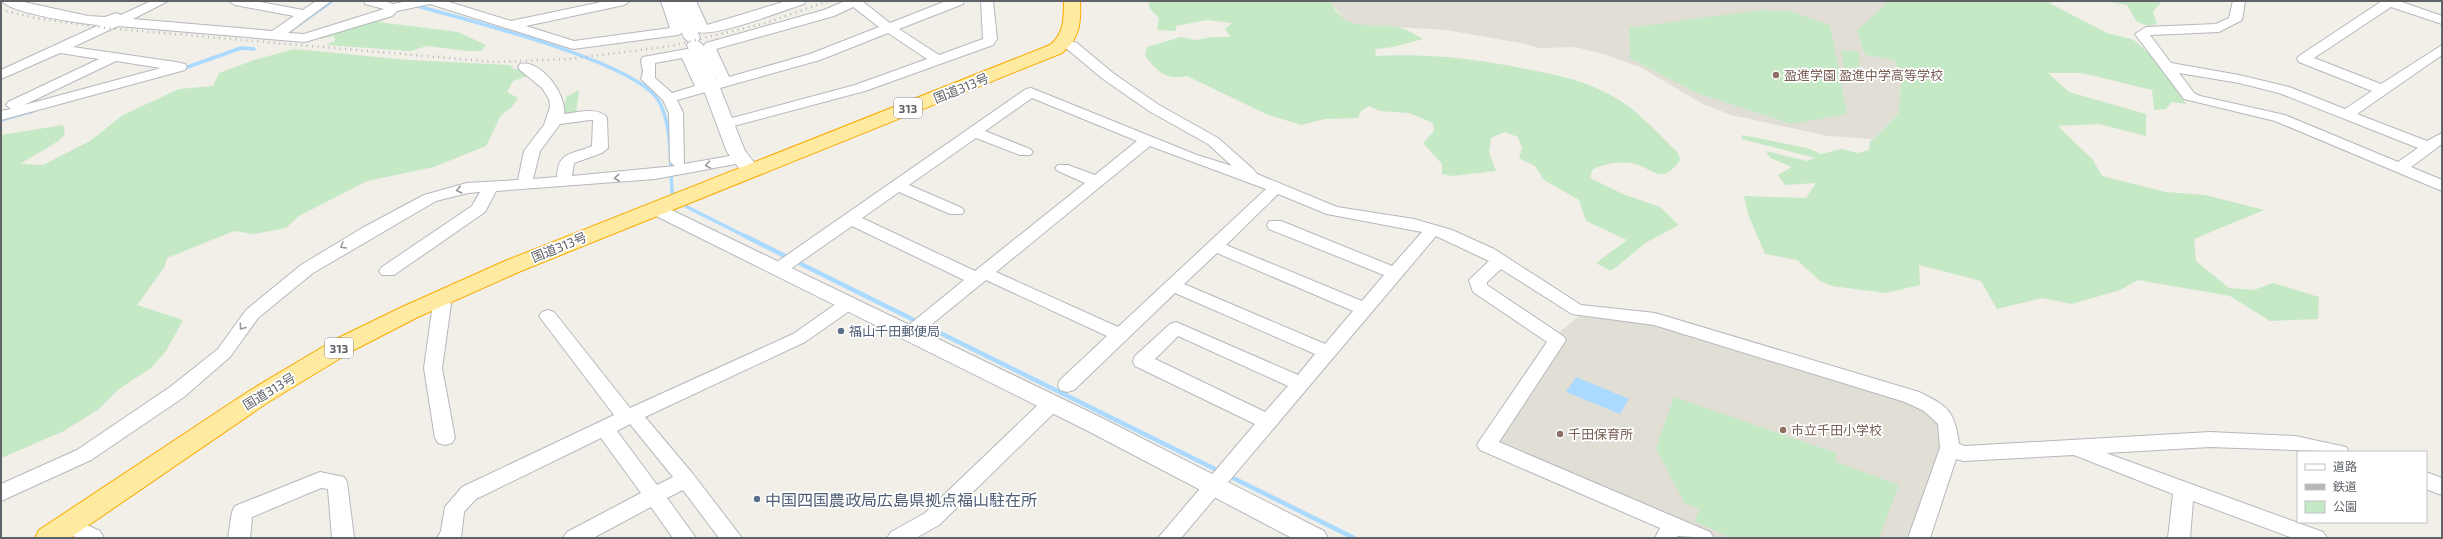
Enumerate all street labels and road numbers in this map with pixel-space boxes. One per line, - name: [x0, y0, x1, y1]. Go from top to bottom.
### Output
- street label: 国道313号: [931, 70, 991, 106]
- road number: 313: [894, 98, 922, 118]
- street label: 国道313号: [529, 229, 589, 265]
- road number: 313: [325, 338, 353, 358]
- street label: 国道313号: [240, 369, 298, 413]

